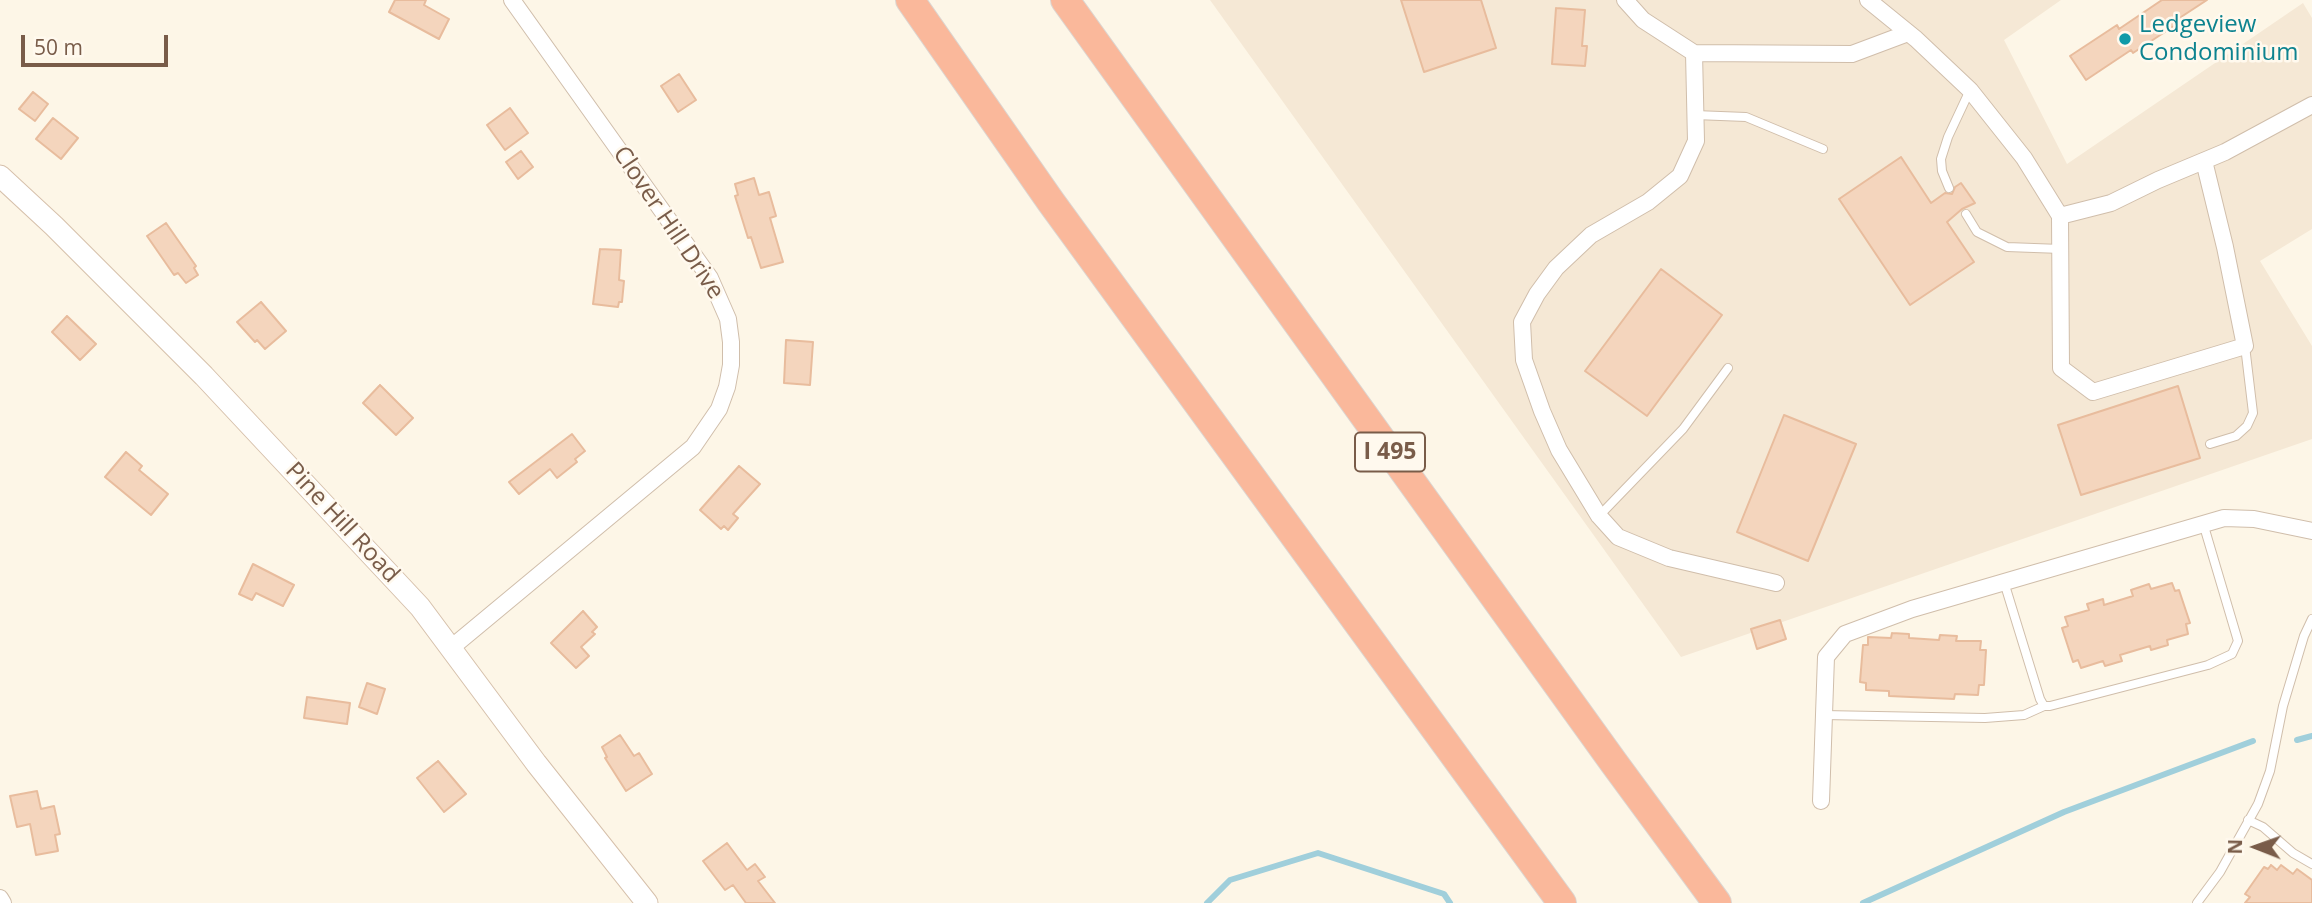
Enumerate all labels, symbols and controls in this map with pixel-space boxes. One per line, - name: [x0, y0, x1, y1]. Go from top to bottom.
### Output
- place label: Ledgeview Condominium: [2139, 11, 2298, 67]
- scale bar: [24, 21, 172, 65]
- marker: Ledgeview Condominium: [2117, 31, 2133, 47]
- text: 50 m: [34, 33, 83, 61]
- street label: Clover Hill Drive: [606, 141, 730, 305]
- road number: I 495: [1355, 432, 1425, 472]
- street label: Pine Hill Road: [279, 457, 405, 589]
- north arrow: [2221, 812, 2291, 882]
- text: N: [2222, 839, 2248, 855]

